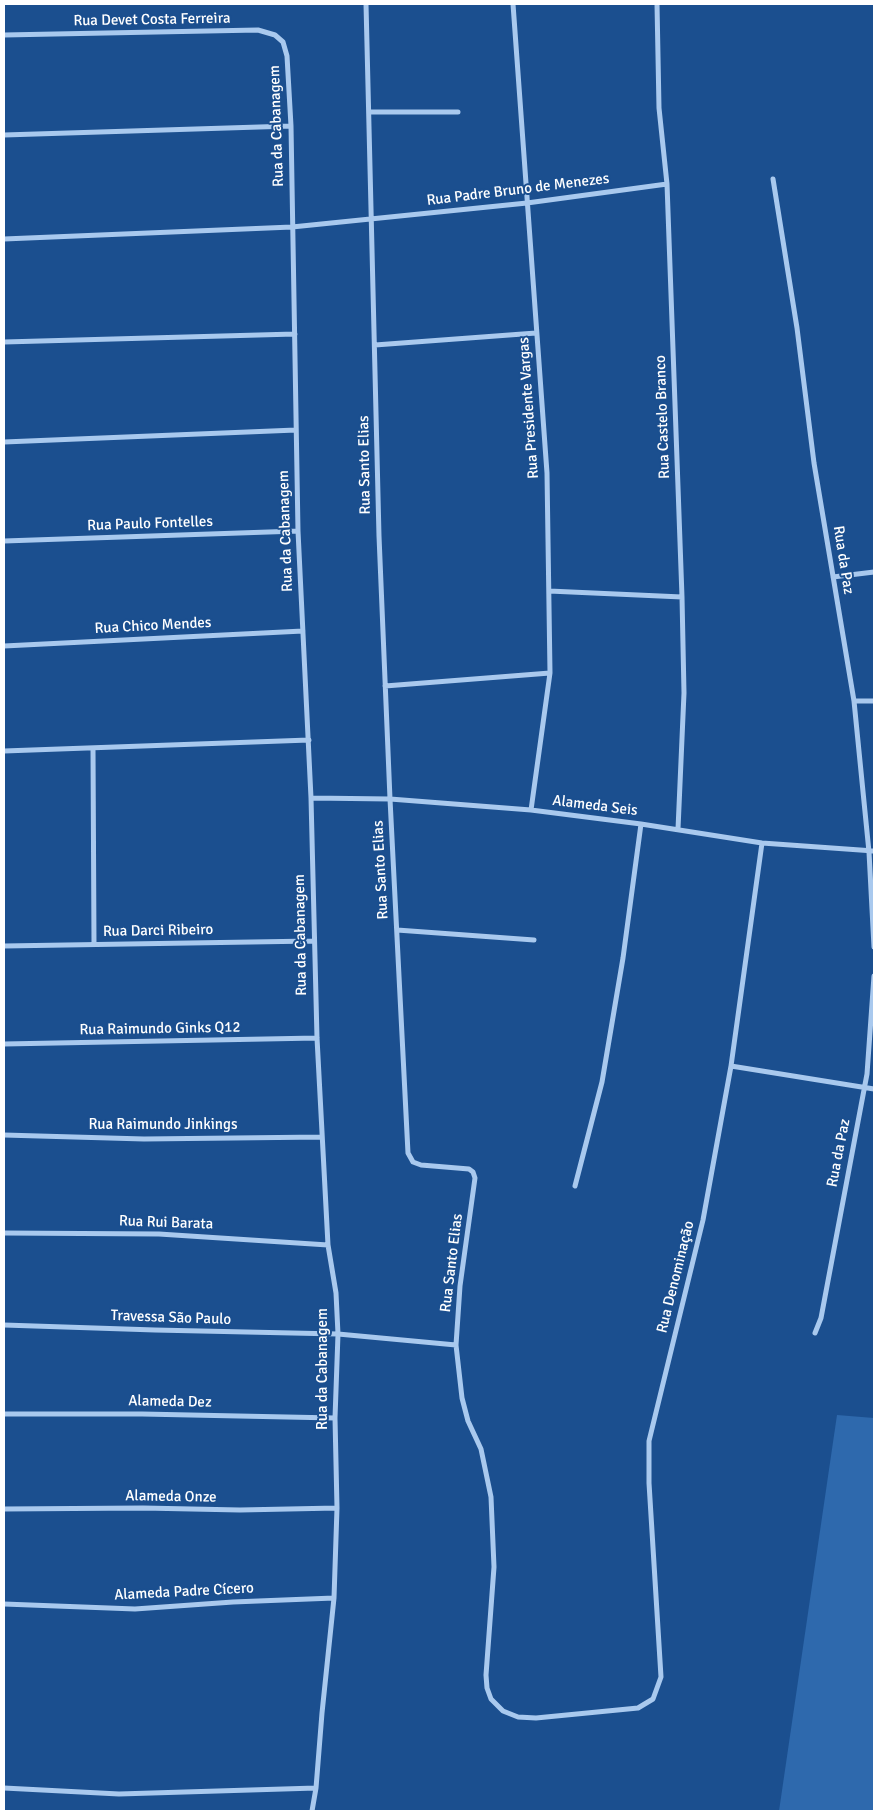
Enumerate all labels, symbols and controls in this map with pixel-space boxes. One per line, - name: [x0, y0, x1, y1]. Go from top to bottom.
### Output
- street label: Rua Devet Costa Ferreira: [73, 10, 231, 30]
- street label: Rua da Cabanagem: [266, 65, 288, 187]
- street label: Rua Padre Bruno de Menezes: [426, 170, 610, 210]
- street label: Rua Presidente Vargas: [515, 336, 543, 480]
- street label: Rua Castelo Branco: [652, 355, 674, 479]
- street label: Rua Santo Elias: [355, 415, 375, 515]
- street label: Rua da Cabanagem: [275, 470, 297, 592]
- street label: Rua Paulo Fontelles: [87, 513, 213, 535]
- street label: Rua da Paz: [829, 524, 857, 596]
- street label: Rua Chico Mendes: [94, 614, 212, 638]
- street label: Alameda Seis: [551, 792, 639, 820]
- street label: Rua Santo Elias: [369, 820, 393, 920]
- street label: Rua da Cabanagem: [291, 874, 311, 996]
- street label: Rua Darci Ribeiro: [103, 921, 213, 941]
- street label: Rua Raimundo Ginks Q12: [79, 1019, 241, 1039]
- street label: Rua Raimundo Jinkings: [89, 1116, 237, 1134]
- street label: Rua da Paz: [824, 1117, 854, 1189]
- street label: Rua Rui Barata: [119, 1212, 213, 1234]
- street label: Rua Santo Elias: [437, 1213, 467, 1313]
- street label: Rua Denominação: [653, 1219, 699, 1335]
- street label: Travessa São Paulo: [110, 1307, 232, 1329]
- street label: Rua da Cabanagem: [314, 1308, 332, 1430]
- street label: Alameda Dez: [128, 1392, 212, 1412]
- street label: Alameda Onze: [125, 1487, 217, 1507]
- street label: Alameda Padre Cícero: [114, 1579, 254, 1605]

